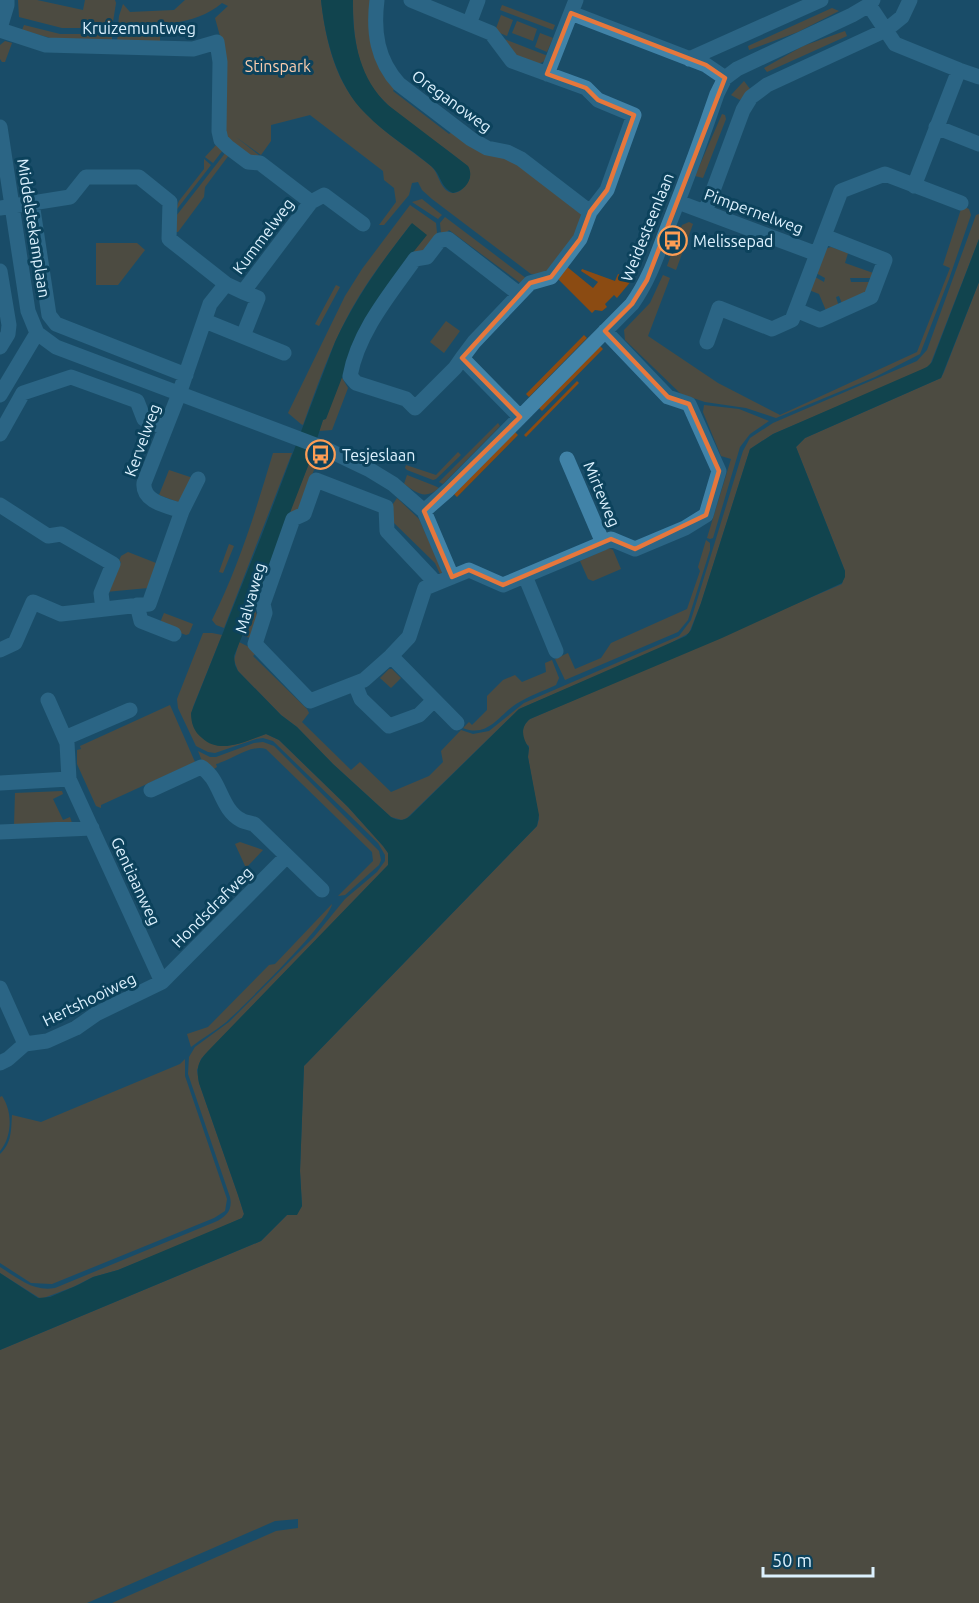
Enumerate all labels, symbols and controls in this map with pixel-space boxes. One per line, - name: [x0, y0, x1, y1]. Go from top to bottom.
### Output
- street label: Kruizemuntweg: [82, 19, 196, 37]
- park label: Stinspark: [245, 57, 311, 75]
- street label: Oreganoweg: [409, 66, 495, 136]
- street label: Middelstekamplaan: [14, 157, 54, 299]
- street label: Weidesteenlaan: [617, 170, 677, 284]
- street label: Pimpernelweg: [702, 185, 806, 237]
- street label: Kummelweg: [229, 195, 297, 277]
- bus stop icon: Melissepad: [656, 225, 688, 257]
- place label: Melissepad: [693, 232, 773, 250]
- street label: Kervelweg: [121, 401, 163, 479]
- bus stop icon: Tesjeslaan: [305, 439, 337, 471]
- place label: Tesjeslaan: [342, 446, 415, 464]
- street label: Mirteweg: [580, 459, 624, 529]
- street label: Malvaweg: [231, 561, 269, 635]
- street label: Gentiaanweg: [108, 834, 164, 928]
- street label: Hondsdrafweg: [168, 863, 256, 951]
- street label: Hertshooiweg: [39, 969, 139, 1029]
- scale bar: [763, 1540, 872, 1578]
- text: 50 m: [772, 1550, 812, 1570]

